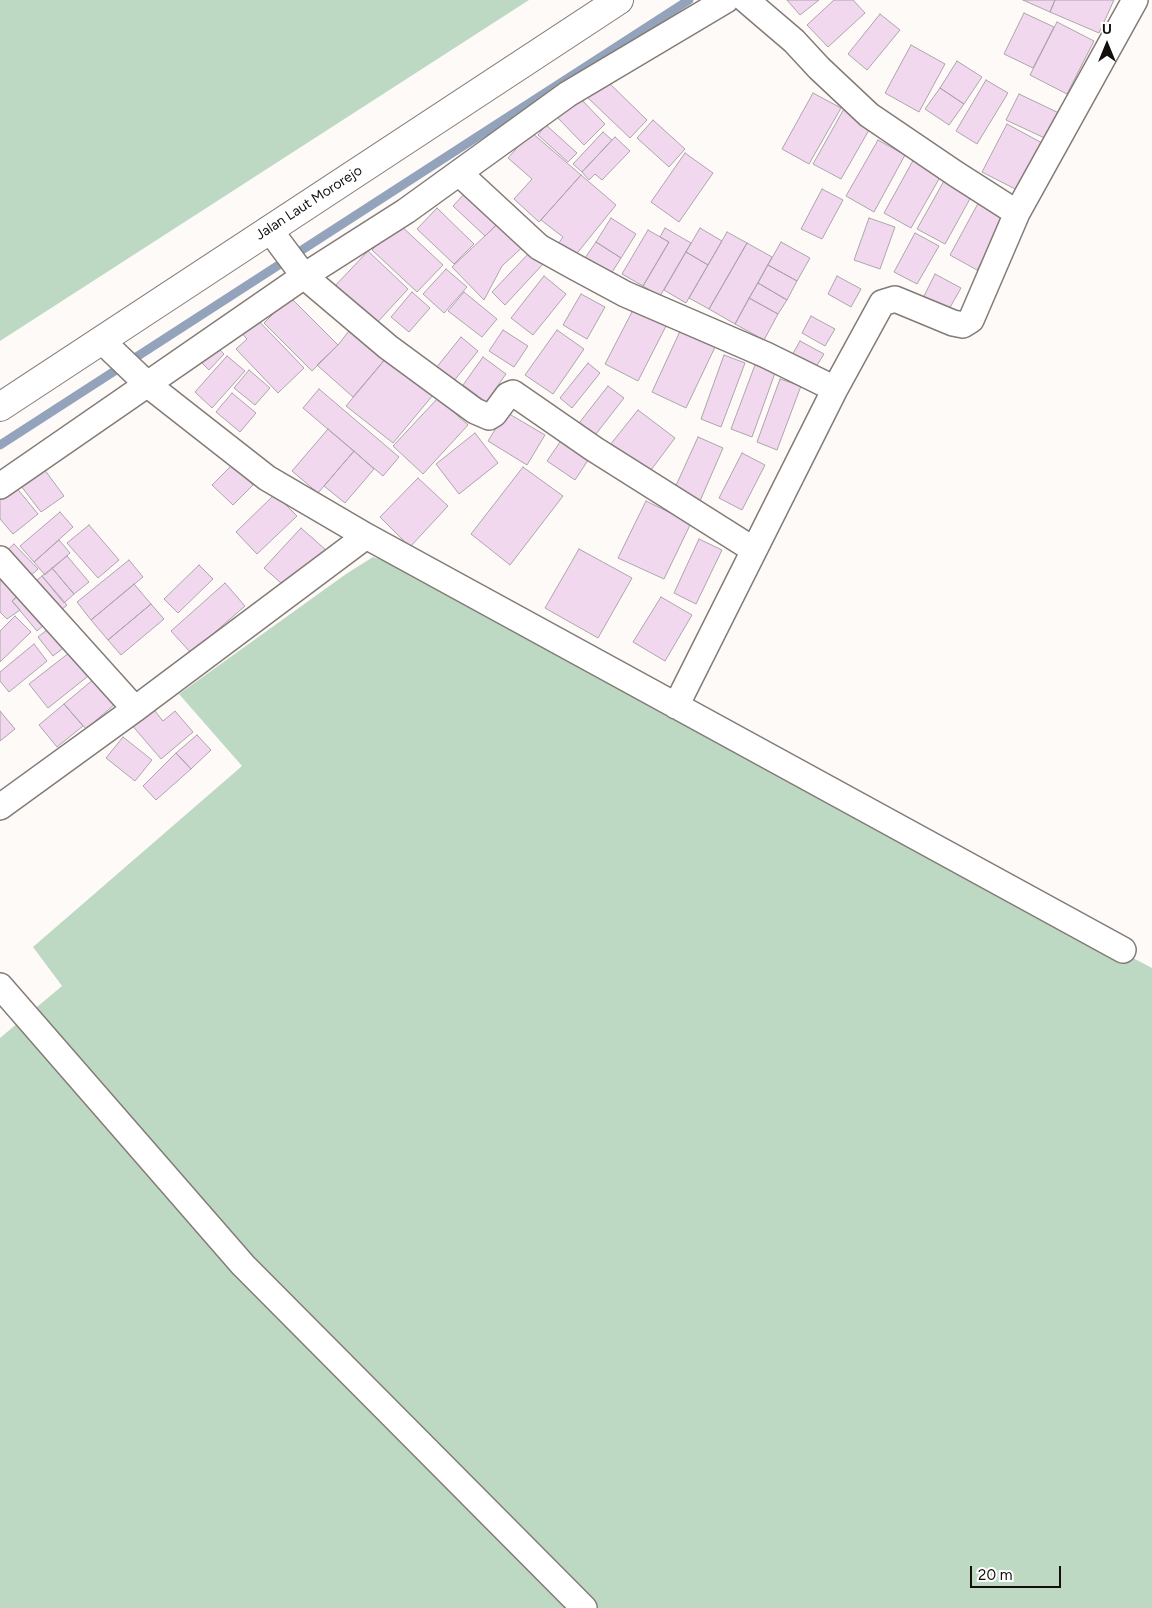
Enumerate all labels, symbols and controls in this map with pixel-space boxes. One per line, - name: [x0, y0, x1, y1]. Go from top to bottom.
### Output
- north arrow: [1082, 20, 1132, 70]
- text: U: [1102, 21, 1112, 38]
- street label: Jalan Laut Mororejo: [252, 162, 366, 244]
- scale bar: [972, 1556, 1063, 1588]
- text: 20 m: [978, 1566, 1012, 1584]

